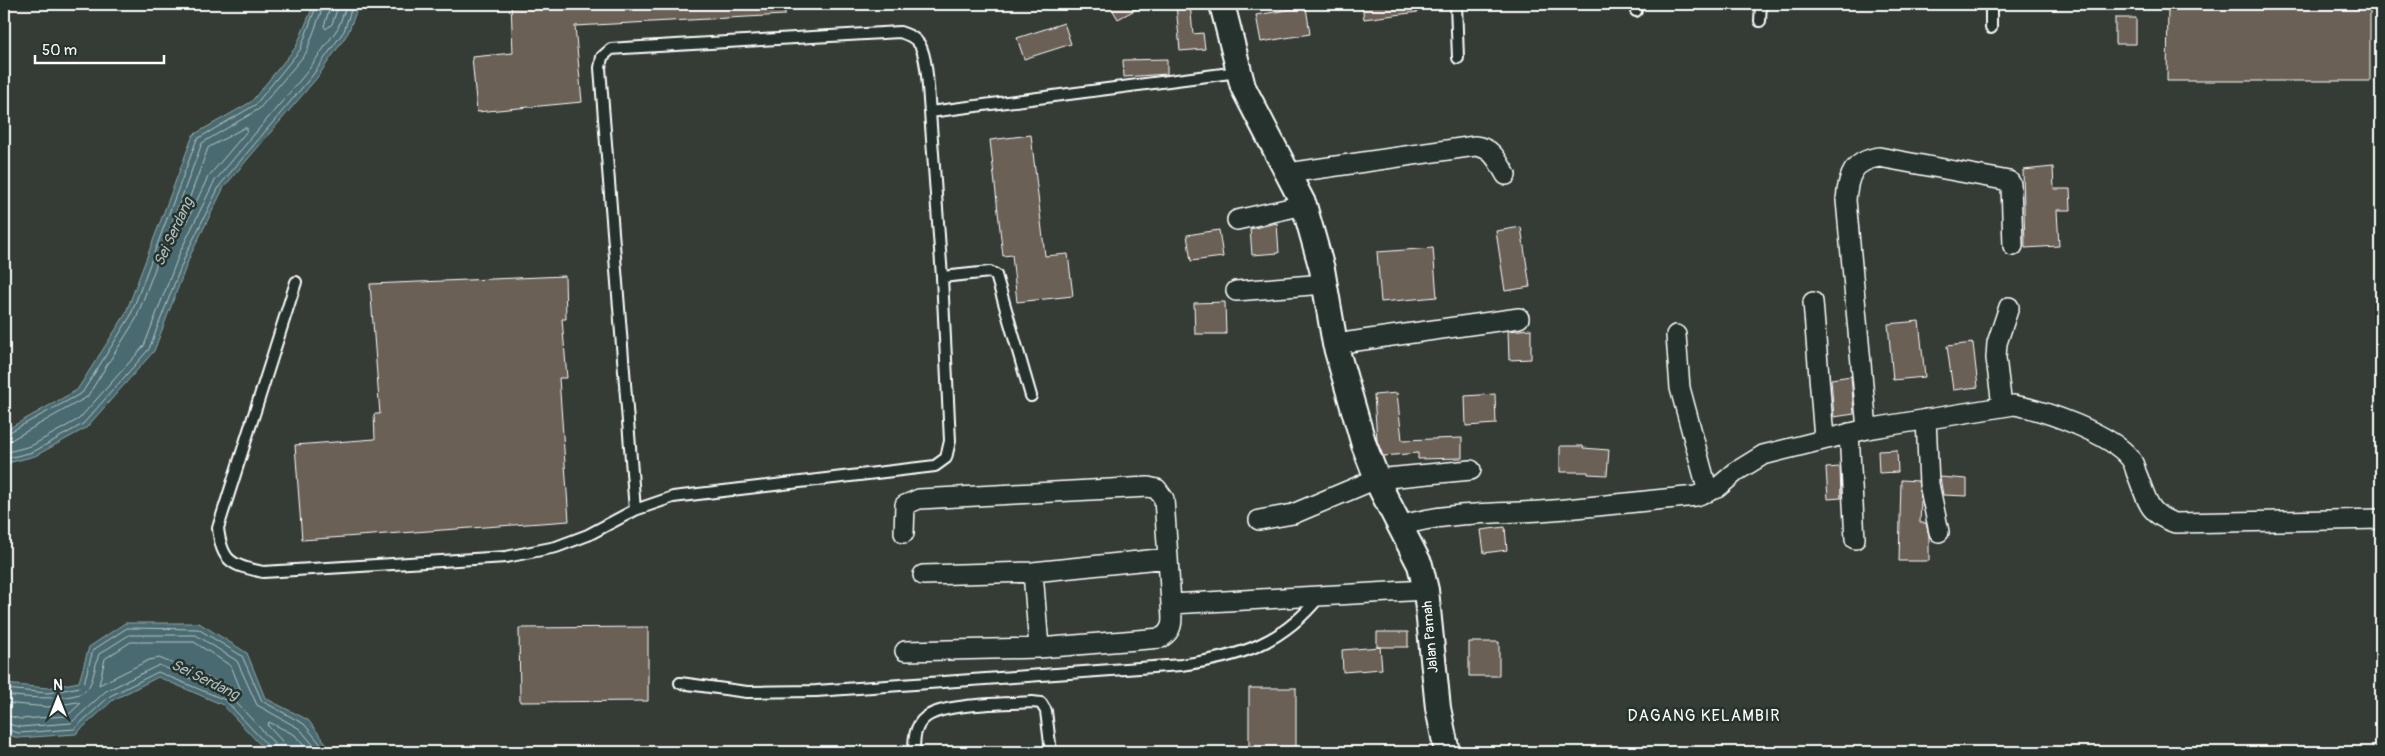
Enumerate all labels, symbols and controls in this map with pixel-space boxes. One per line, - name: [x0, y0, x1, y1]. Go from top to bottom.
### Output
- scale bar: [35, 32, 164, 64]
- text: 50 m: [42, 41, 77, 60]
- water label: Sei Serdang: [150, 194, 199, 269]
- street label: Jalan Pamah: [1418, 600, 1442, 674]
- water label: Sei Serdang: [168, 655, 243, 705]
- north arrow: [32, 674, 82, 724]
- text: N: [53, 677, 63, 694]
- district label: DAGANG KELAMBIR: [1627, 706, 1781, 726]

